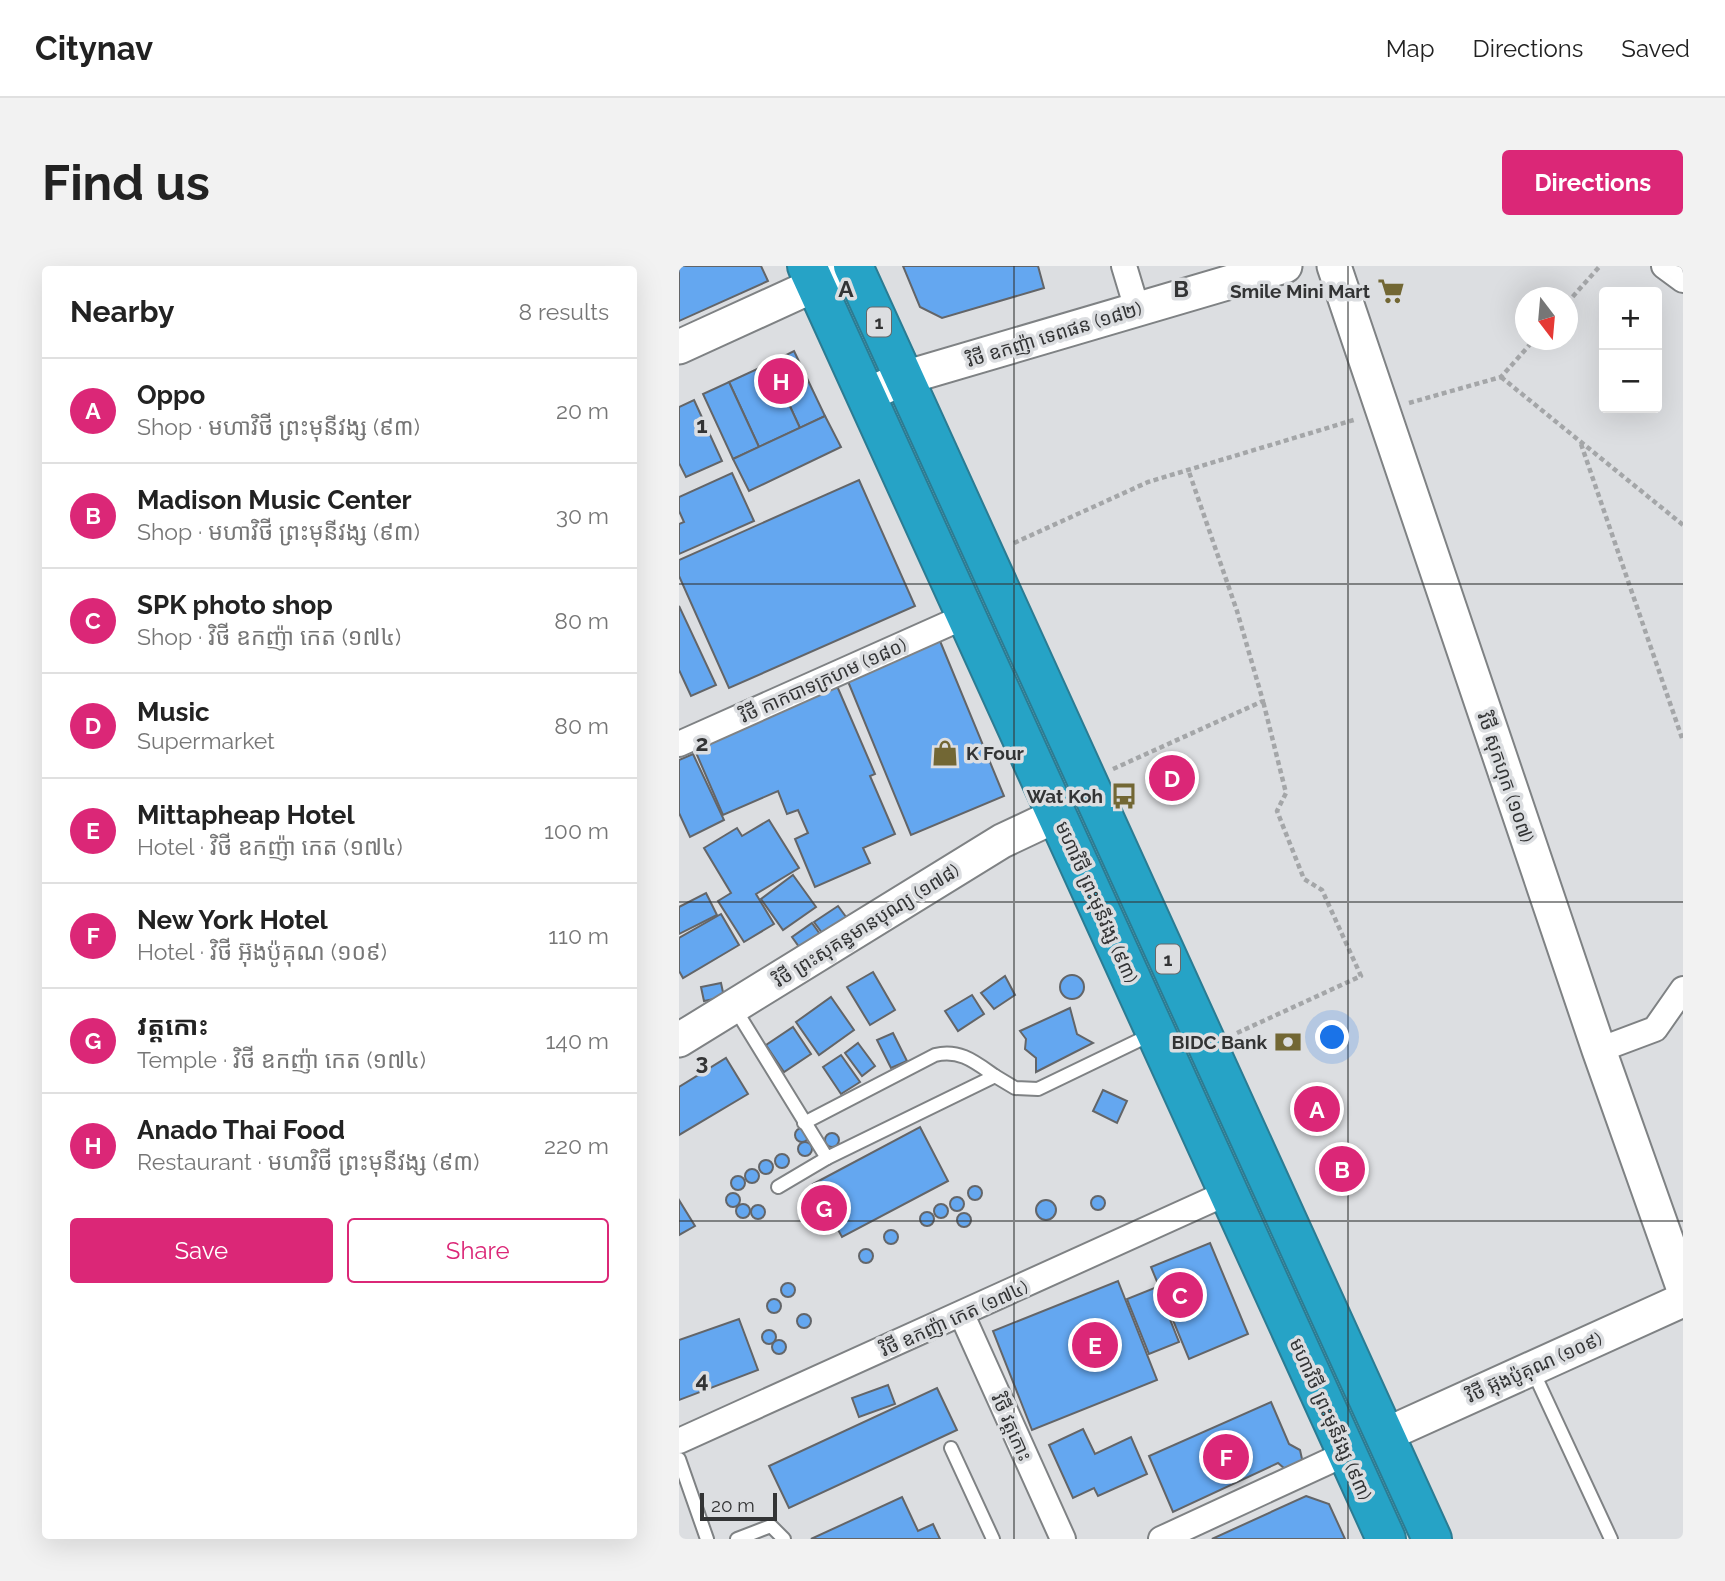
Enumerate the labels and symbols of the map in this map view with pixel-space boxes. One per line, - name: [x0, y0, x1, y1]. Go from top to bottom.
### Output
- text: A: [838, 275, 854, 302]
- text: B: [1173, 275, 1189, 302]
- supermarket icon: Smile Mini Mart: [1376, 276, 1406, 306]
- place label: Smile Mini Mart: [1230, 280, 1371, 302]
- north arrow: [1515, 287, 1578, 350]
- street label: វិថី ឧកញ៉ា ទេពផន (១៨២): [963, 297, 1145, 372]
- road number: 1: [867, 308, 891, 336]
- pin: H: [758, 355, 804, 407]
- text: 1: [696, 411, 708, 438]
- street label: វិថី កាកបាទក្រហម (១៨០): [736, 633, 910, 728]
- street label: វិថី សុកហុក (១០៧): [1471, 708, 1539, 846]
- text: 2: [696, 729, 708, 756]
- shop icon: K Four: [930, 738, 960, 768]
- place label: K Four: [966, 742, 1025, 764]
- pin: D: [1149, 752, 1195, 804]
- bus stop icon: Wat Koh: [1109, 781, 1139, 811]
- place label: Wat Koh: [1026, 785, 1103, 807]
- street label: មហាវិថី ព្រះមុនីវង្ស (៩៣): [1049, 818, 1143, 987]
- street label: វិថី ព្រះសុគន្ធមានបុណ្យ (១៧៨): [769, 859, 964, 994]
- road number: 1: [1156, 944, 1180, 974]
- your location: [1315, 1020, 1349, 1054]
- bank icon: BIDC Bank: [1273, 1027, 1303, 1057]
- place label: BIDC Bank: [1172, 1031, 1267, 1053]
- text: 3: [696, 1048, 708, 1075]
- pin: A: [1294, 1083, 1340, 1135]
- pin: B: [1319, 1143, 1365, 1195]
- pin: G: [801, 1182, 847, 1234]
- pin: C: [1157, 1269, 1203, 1321]
- street label: វិថី ឧកញ៉ា កេត (១៧៤): [876, 1276, 1032, 1362]
- pin: E: [1072, 1319, 1118, 1371]
- street label: វិថី អ៊ុងប៉ូគុណ (១០៩): [1462, 1327, 1606, 1409]
- street label: មហាវិថី ព្រះមុនីវង្ស (៩៣): [1283, 1335, 1377, 1504]
- text: 4: [695, 1366, 709, 1393]
- street label: វិថី វត្តកោះ: [986, 1389, 1037, 1465]
- pin: F: [1203, 1431, 1249, 1483]
- scale bar: [700, 1490, 777, 1522]

